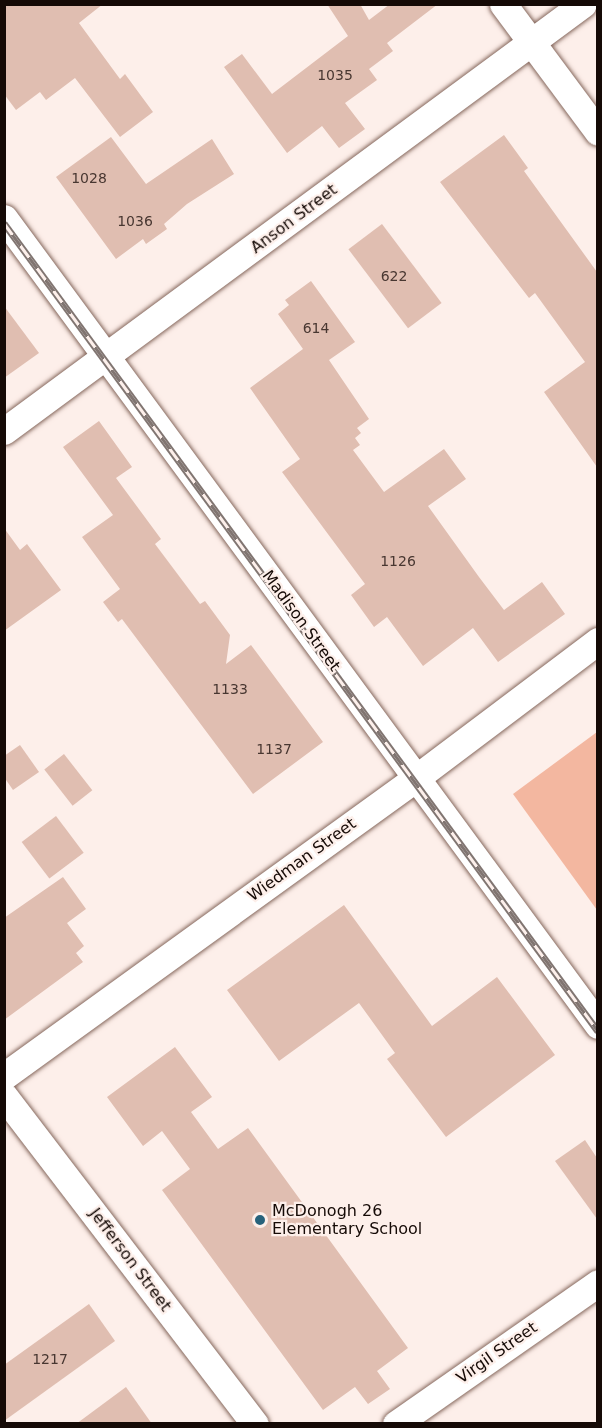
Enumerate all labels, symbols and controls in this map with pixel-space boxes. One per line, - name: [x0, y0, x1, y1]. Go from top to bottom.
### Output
- house number: 1035: [317, 67, 353, 83]
- house number: 1028: [71, 170, 107, 186]
- street label: Anson Street: [247, 180, 341, 258]
- house number: 1036: [117, 213, 153, 229]
- house number: 622: [381, 268, 407, 284]
- house number: 614: [303, 320, 329, 336]
- house number: 1126: [380, 553, 416, 569]
- street label: Madison Street: [258, 567, 344, 675]
- house number: 1133: [212, 681, 248, 697]
- house number: 1137: [256, 741, 292, 757]
- street label: Wiedman Street: [244, 814, 360, 906]
- place label: McDonogh 26 Elementary School: [272, 1201, 422, 1239]
- street label: Jefferson Street: [85, 1205, 175, 1315]
- marker: McDonogh 26 Elementary School: [253, 1213, 267, 1227]
- street label: Virgil Street: [453, 1318, 541, 1388]
- house number: 1217: [32, 1351, 68, 1367]

